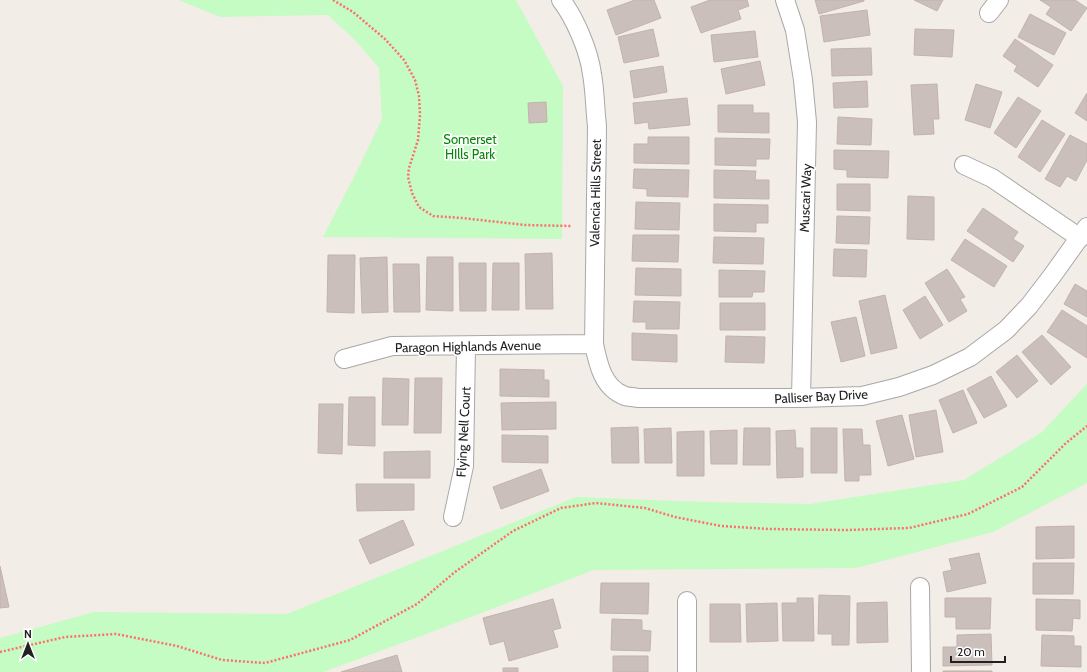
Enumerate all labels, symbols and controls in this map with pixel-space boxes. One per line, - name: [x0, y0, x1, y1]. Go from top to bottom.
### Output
- park label: Somerset HIlls Park: [443, 131, 497, 162]
- street label: Valencia Hills Street: [586, 138, 604, 247]
- street label: Muscari Way: [796, 163, 814, 233]
- street label: Paragon Highlands Avenue: [395, 337, 542, 355]
- street label: Flying Nell Court: [453, 386, 473, 478]
- street label: Palliser Bay Drive: [774, 386, 869, 406]
- north arrow: [8, 624, 48, 664]
- text: N: [24, 627, 32, 641]
- scale bar: [951, 638, 1005, 664]
- text: 20 m: [957, 644, 985, 659]

